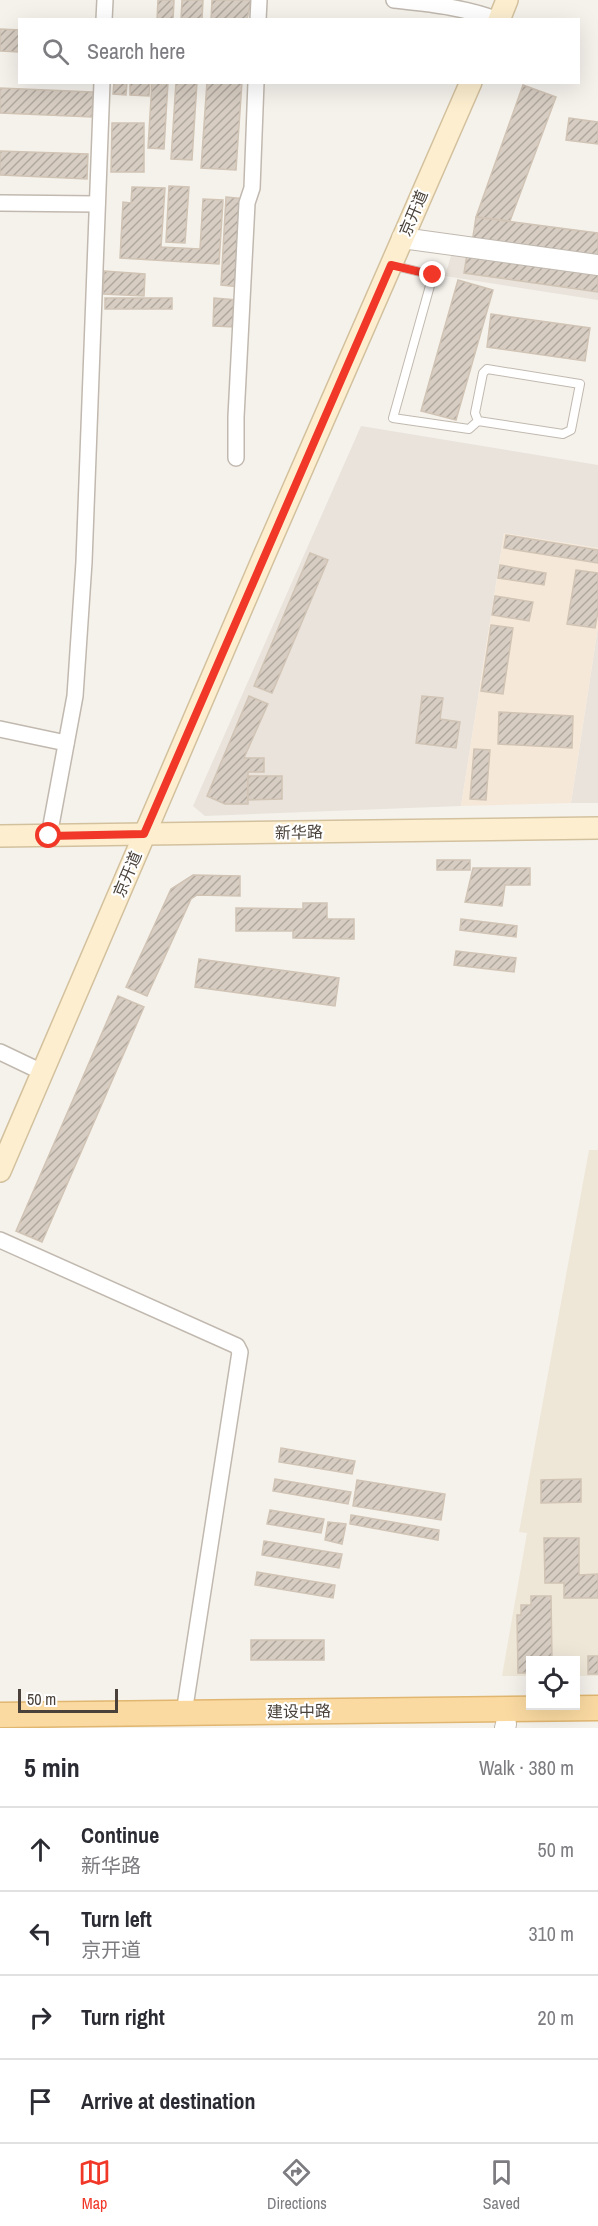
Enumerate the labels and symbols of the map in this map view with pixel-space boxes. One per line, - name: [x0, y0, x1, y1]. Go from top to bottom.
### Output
- street label: 京开道: [393, 187, 433, 239]
- route end: [419, 261, 445, 287]
- street label: 新华路: [275, 821, 323, 843]
- route start: [35, 822, 61, 848]
- street label: 京开道: [107, 848, 147, 900]
- scale bar: [18, 1686, 118, 1714]
- street label: 建设中路: [267, 1699, 331, 1723]

